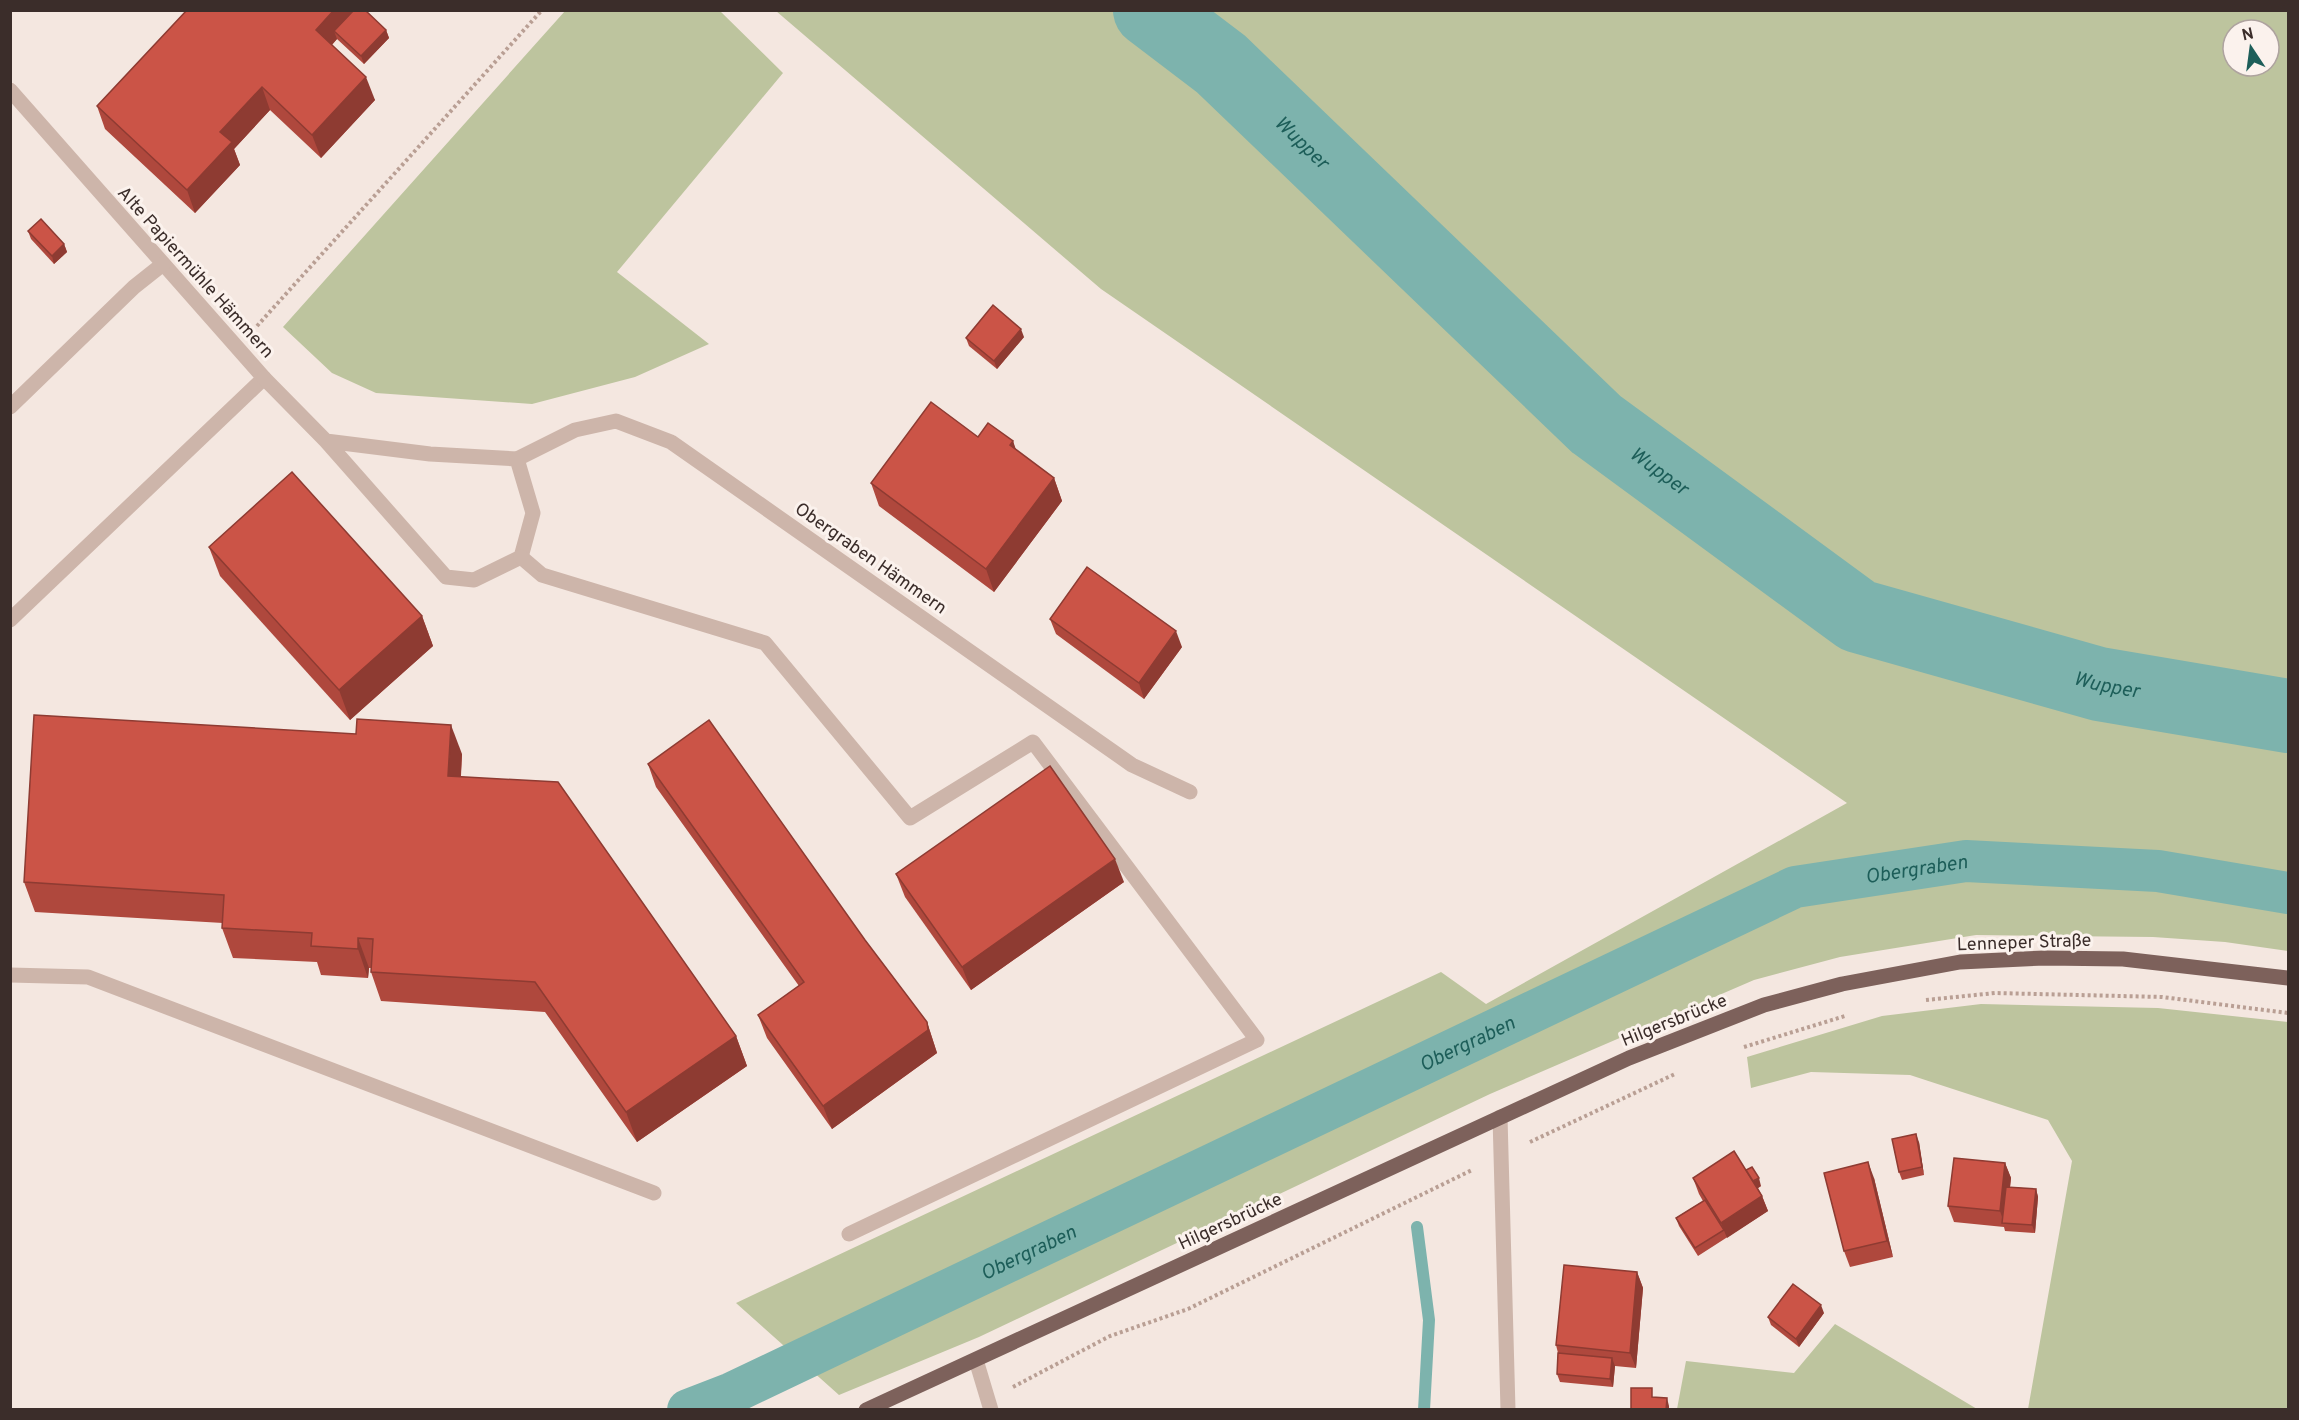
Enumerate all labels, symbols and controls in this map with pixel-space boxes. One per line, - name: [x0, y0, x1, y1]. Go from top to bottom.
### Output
- north arrow: [2221, 18, 2281, 78]
- text: N: [2240, 24, 2256, 46]
- water label: Wupper: [1268, 111, 1335, 177]
- street label: Alte Papiermühle Hämmern: [112, 182, 278, 364]
- water label: Wupper: [1624, 442, 1694, 503]
- street label: Obergraben Hämmern: [790, 498, 951, 620]
- water label: Wupper: [2070, 666, 2143, 706]
- water label: Obergraben: [1864, 850, 1969, 891]
- street label: Lenneper Straße: [1956, 930, 2092, 957]
- street label: Hilgersbrücke: [1618, 990, 1731, 1053]
- water label: Obergraben: [1416, 1011, 1520, 1079]
- street label: Hilgersbrücke: [1175, 1188, 1286, 1256]
- water label: Obergraben: [977, 1220, 1081, 1288]

